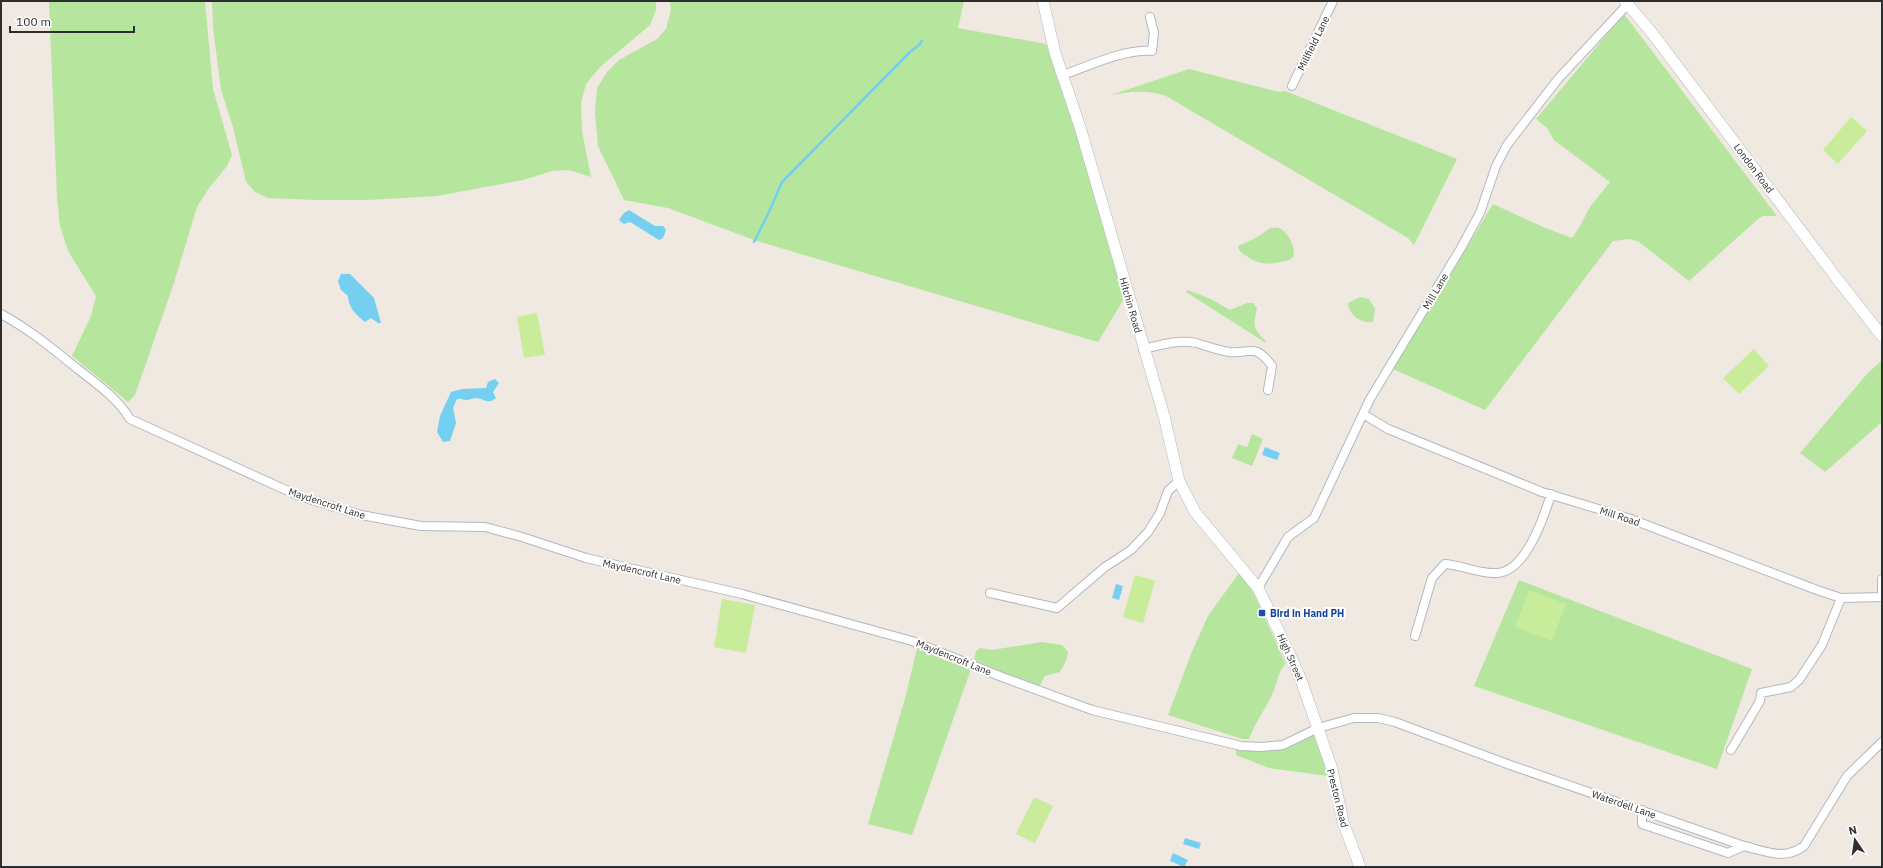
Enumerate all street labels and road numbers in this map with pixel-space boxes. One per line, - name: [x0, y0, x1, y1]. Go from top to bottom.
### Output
- street label: Millfield Lane: [1295, 13, 1333, 73]
- street label: London Road: [1731, 141, 1776, 196]
- street label: Mill Lane: [1420, 270, 1452, 312]
- street label: Hitchin Road: [1116, 276, 1145, 334]
- street label: Maydencroft Lane: [287, 485, 367, 522]
- street label: Mill Road: [1598, 504, 1642, 529]
- street label: Maydencroft Lane: [601, 556, 683, 587]
- street label: High Street: [1274, 632, 1307, 683]
- street label: Maydencroft Lane: [914, 636, 994, 679]
- street label: Preston Road: [1324, 767, 1351, 829]
- street label: Waterdell Lane: [1590, 787, 1658, 822]

